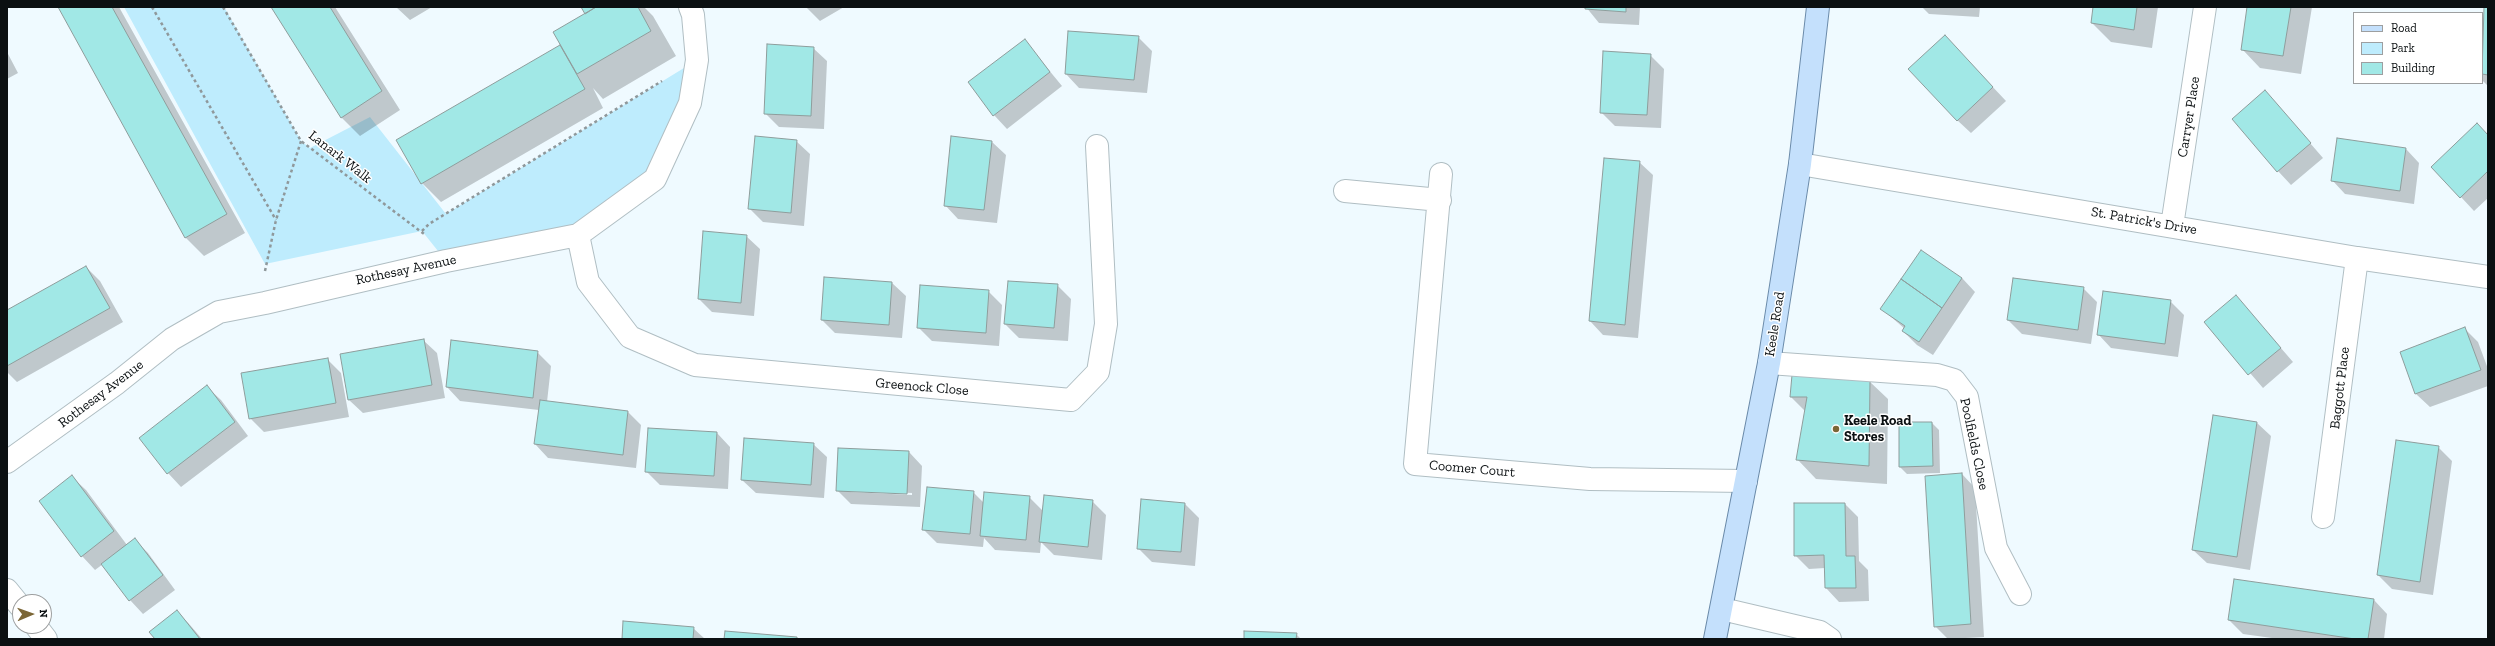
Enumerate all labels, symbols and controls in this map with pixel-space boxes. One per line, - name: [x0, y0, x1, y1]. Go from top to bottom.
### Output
- legend: [2353, 12, 2483, 84]
- text: Road: [2391, 21, 2417, 35]
- text: Park: [2391, 41, 2415, 55]
- text: Building: [2391, 61, 2435, 75]
- street label: Carryer Place: [2174, 75, 2204, 159]
- street label: Lanark Walk: [305, 127, 375, 187]
- street label: St. Patrick's Drive: [2090, 203, 2198, 239]
- street label: Rothesay Avenue: [354, 251, 458, 289]
- street label: Keele Road: [1762, 290, 1788, 358]
- street label: Baggott Place: [2327, 346, 2353, 430]
- street label: Rothesay Avenue: [55, 356, 147, 432]
- street label: Greenock Close: [875, 375, 969, 399]
- street label: Poolfields Close: [1956, 396, 1992, 492]
- place label: Keele Road Stores: [1844, 413, 1911, 446]
- marker: Keele Road Stores: [1831, 424, 1841, 434]
- street label: Coomer Court: [1428, 457, 1516, 481]
- north arrow: [12, 594, 52, 634]
- text: N: [37, 609, 50, 618]

